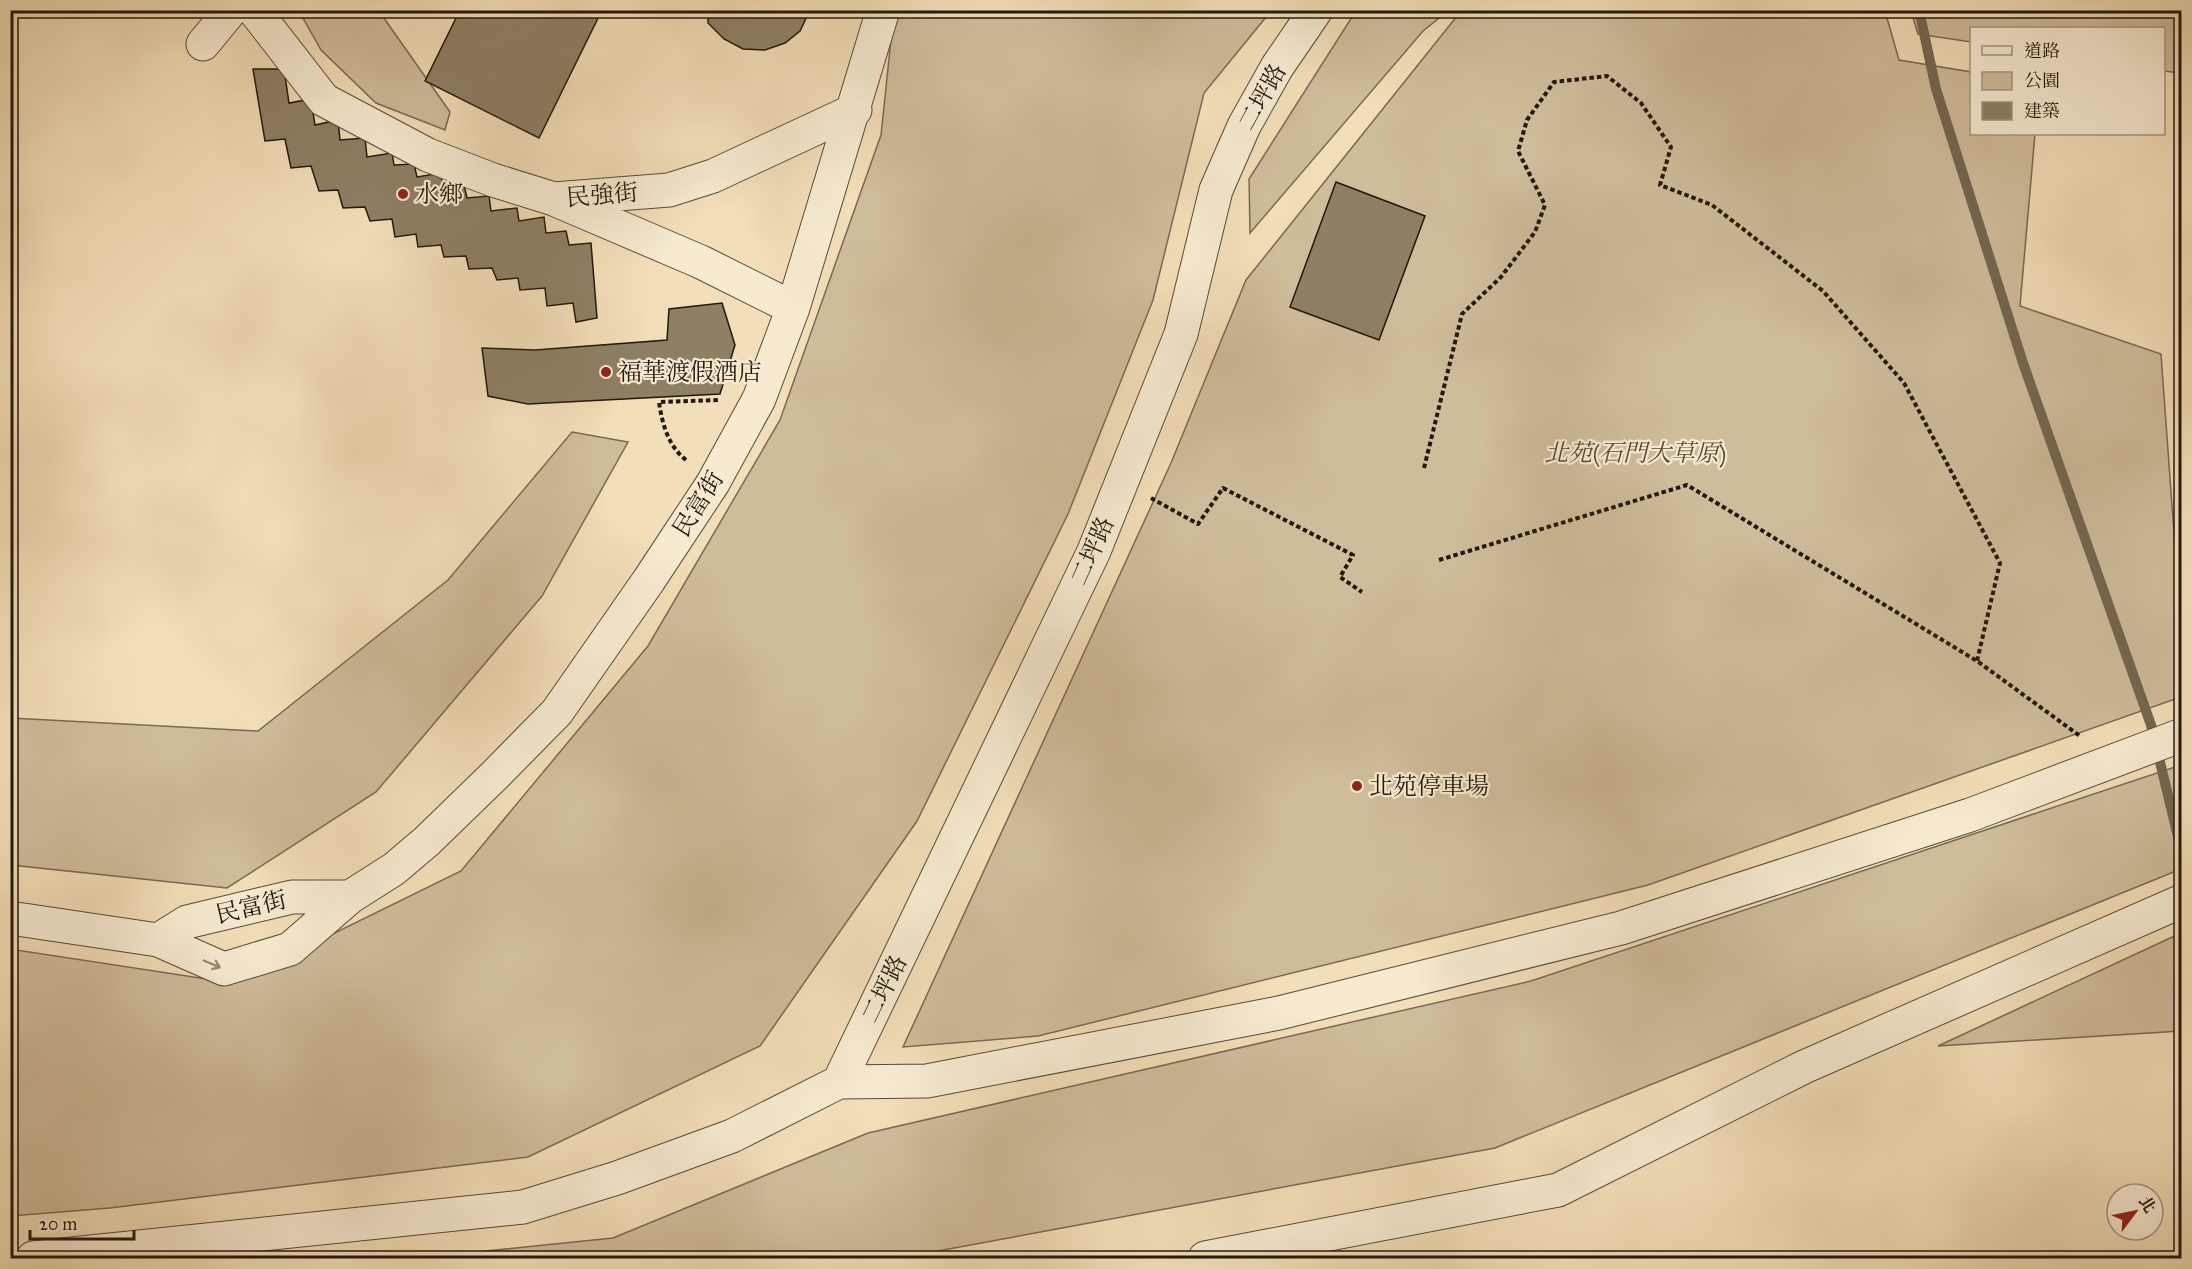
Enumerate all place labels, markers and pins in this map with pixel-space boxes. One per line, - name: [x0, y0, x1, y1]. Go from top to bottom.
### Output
- place label: 水鄉: [415, 179, 463, 209]
- marker: 水鄉: [396, 187, 410, 201]
- place label: 福華渡假酒店: [618, 357, 762, 387]
- marker: 福華渡假酒店: [599, 365, 613, 379]
- place label: 北苑停車場: [1369, 771, 1489, 801]
- marker: 北苑停車場: [1350, 779, 1364, 793]

